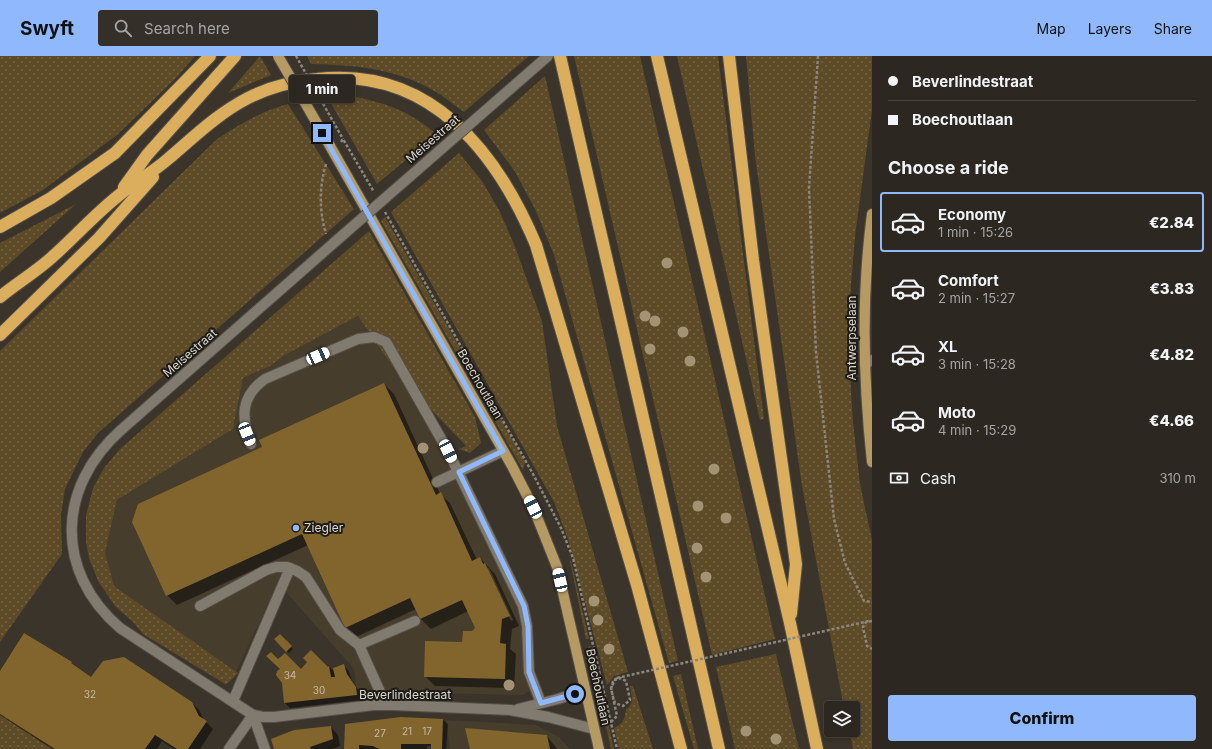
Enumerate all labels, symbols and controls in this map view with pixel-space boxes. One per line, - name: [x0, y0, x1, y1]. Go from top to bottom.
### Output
- search box: [98, 10, 378, 46]
- text: Swyft: [20, 17, 74, 40]
- icon: search: [112, 17, 134, 39]
- text: Search here: [144, 19, 230, 38]
- text: Map: [1037, 20, 1066, 37]
- text: Layers: [1088, 20, 1132, 37]
- text: Share: [1154, 20, 1192, 37]
- text: Beverlindestraat: [912, 72, 1033, 91]
- callout: 1 min: [289, 75, 355, 103]
- text: 1 min: [306, 81, 338, 97]
- text: Boechoutlaan: [912, 110, 1013, 129]
- street label: Meisestraat: [403, 111, 463, 166]
- route end: [313, 124, 331, 142]
- text: Choose a ride: [888, 157, 1009, 178]
- icon: car: [890, 204, 926, 240]
- text: Economy: [938, 205, 1006, 224]
- text: €2.84: [1149, 213, 1194, 232]
- text: 1 min · 15:26: [938, 224, 1013, 240]
- icon: car: [890, 270, 926, 306]
- text: Comfort: [938, 271, 999, 290]
- text: €3.83: [1149, 279, 1194, 298]
- text: 2 min · 15:27: [938, 290, 1015, 306]
- street label: Antwerpselaan: [844, 296, 859, 380]
- street label: Meisestraat: [160, 325, 220, 380]
- icon: car: [890, 336, 926, 372]
- text: XL: [938, 337, 958, 356]
- text: €4.82: [1149, 345, 1194, 364]
- car: [305, 346, 331, 366]
- street label: Boechoutlaan: [455, 346, 506, 421]
- text: 3 min · 15:28: [938, 356, 1016, 372]
- icon: car: [890, 402, 926, 438]
- text: Moto: [938, 403, 976, 422]
- text: €4.66: [1149, 411, 1194, 430]
- car: [237, 421, 257, 447]
- text: 4 min · 15:29: [938, 422, 1016, 438]
- car: [437, 438, 459, 464]
- icon: cash: [888, 467, 910, 489]
- text: Cash: [920, 469, 956, 488]
- text: 310 m: [1159, 470, 1196, 486]
- car: [522, 494, 544, 520]
- place label: Ziegler: [304, 520, 344, 535]
- marker: Ziegler: [291, 523, 301, 533]
- car: [551, 567, 569, 593]
- street label: Boechoutlaan: [583, 647, 614, 726]
- house number: 34: [284, 669, 296, 681]
- house number: 30: [313, 684, 325, 696]
- route start: [566, 685, 584, 703]
- street label: Beverlindestraat: [359, 687, 451, 702]
- house number: 32: [84, 688, 96, 700]
- button: Confirm: [888, 695, 1196, 741]
- map controls: [824, 701, 860, 737]
- button: layers: [824, 701, 860, 737]
- house number: 21: [402, 725, 412, 737]
- house number: 17: [422, 725, 432, 737]
- house number: 27: [374, 727, 386, 739]

